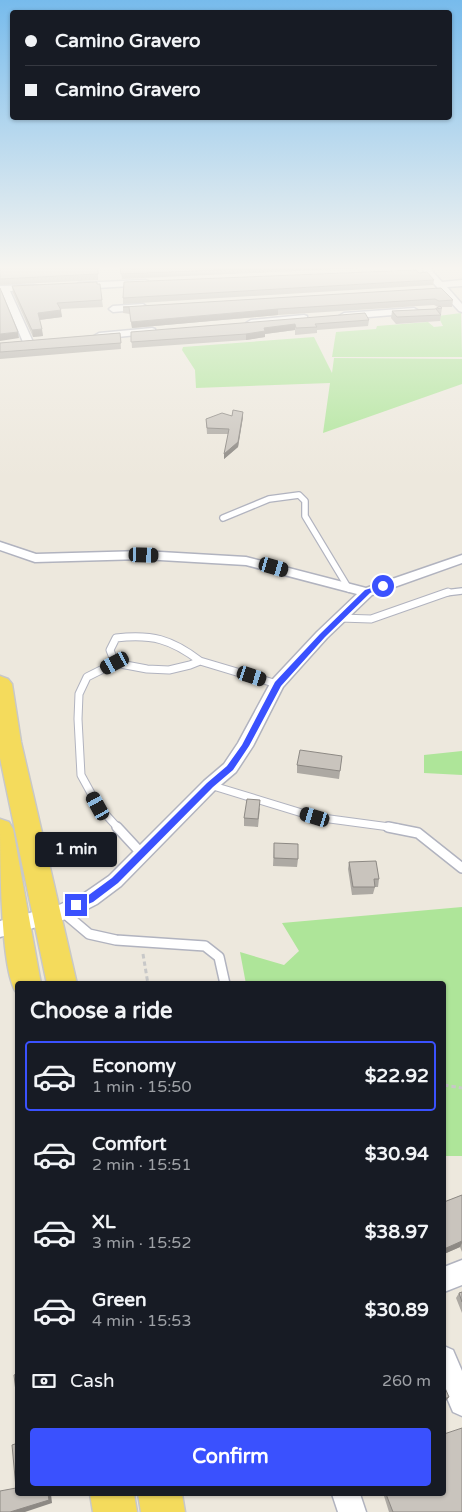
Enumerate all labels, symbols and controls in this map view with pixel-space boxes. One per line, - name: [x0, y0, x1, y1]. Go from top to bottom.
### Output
- text: Camino Gravero: [55, 30, 201, 52]
- text: Camino Gravero: [55, 79, 201, 101]
- car: [128, 547, 159, 563]
- car: [257, 556, 290, 578]
- route start: [372, 575, 394, 597]
- car: [98, 649, 131, 677]
- car: [235, 664, 268, 688]
- car: [84, 789, 111, 823]
- car: [298, 805, 331, 829]
- callout: 1 min: [35, 832, 117, 868]
- text: 1 min: [55, 839, 97, 859]
- route end: [65, 894, 87, 916]
- text: Choose a ride: [30, 998, 173, 1024]
- icon: car: [32, 1054, 77, 1099]
- text: Economy: [92, 1055, 176, 1077]
- text: $22.92: [365, 1065, 429, 1087]
- text: 1 min · 15:50: [92, 1077, 191, 1097]
- icon: car: [32, 1132, 77, 1177]
- text: Comfort: [92, 1133, 166, 1155]
- text: $30.94: [365, 1143, 429, 1165]
- text: 2 min · 15:51: [92, 1155, 191, 1175]
- icon: car: [32, 1210, 77, 1255]
- text: XL: [92, 1211, 116, 1233]
- text: $38.97: [365, 1221, 429, 1243]
- text: 3 min · 15:52: [92, 1233, 191, 1253]
- icon: car: [32, 1288, 77, 1333]
- text: Green: [92, 1289, 146, 1311]
- text: $30.89: [365, 1299, 429, 1321]
- text: 4 min · 15:53: [92, 1311, 191, 1331]
- icon: cash: [30, 1367, 58, 1395]
- text: Cash: [70, 1370, 115, 1392]
- text: 260 m: [382, 1371, 431, 1391]
- button: Confirm: [30, 1428, 431, 1486]

